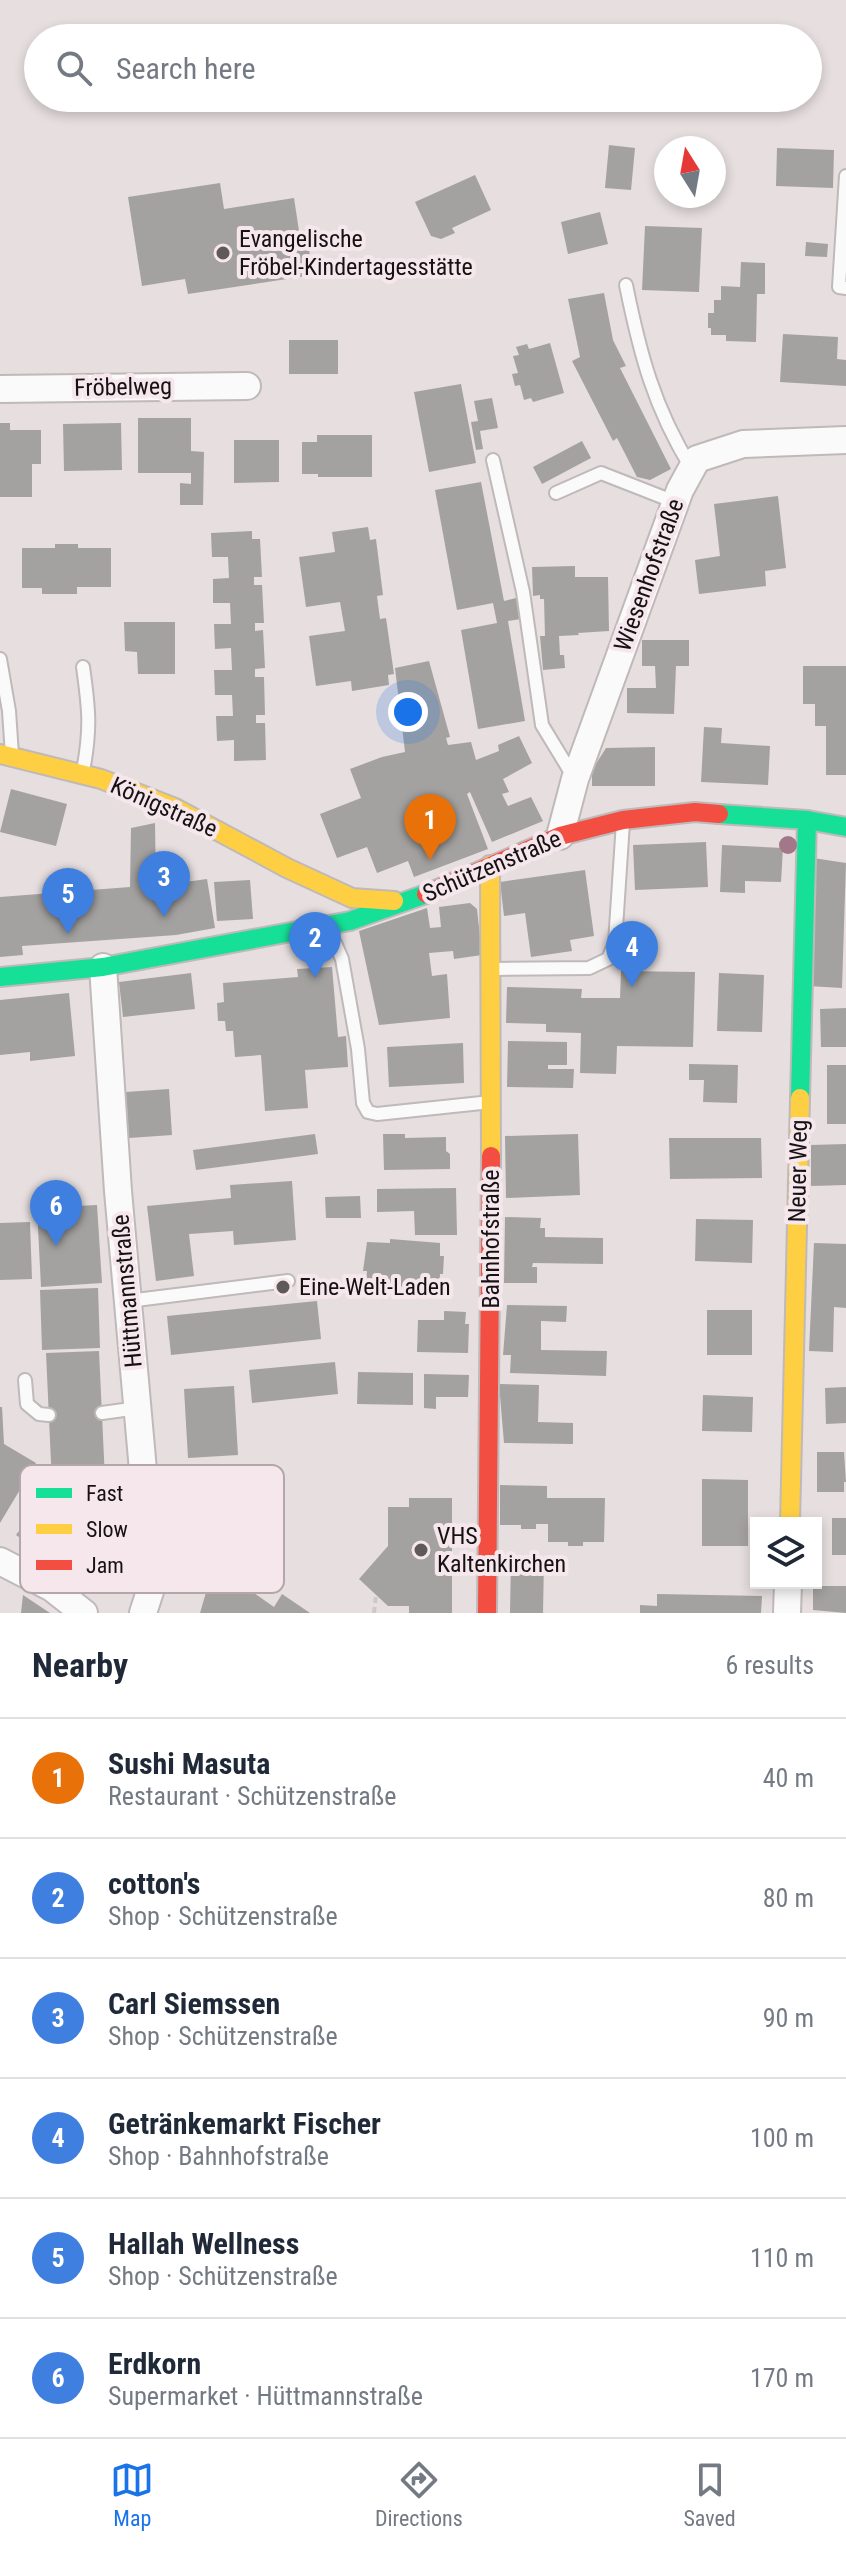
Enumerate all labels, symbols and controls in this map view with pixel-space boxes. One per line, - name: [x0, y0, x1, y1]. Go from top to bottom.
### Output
- search box: [24, 24, 822, 112]
- icon: search: [52, 46, 96, 90]
- text: Search here: [116, 51, 256, 86]
- north arrow: [654, 136, 726, 208]
- place label: Evangelische Fröbel-Kindertagesstätte: [239, 225, 473, 281]
- marker: Evangelische Fröbel-Kindertagesstätte: [214, 244, 232, 262]
- street label: Fröbelweg: [74, 372, 172, 402]
- street label: Wiesenhofstraße: [608, 495, 690, 655]
- your location: [388, 692, 428, 732]
- street label: Königstraße: [106, 771, 222, 843]
- pin: 1: [404, 794, 456, 860]
- street label: Schützenstraße: [419, 824, 565, 908]
- pin: 3: [138, 851, 190, 917]
- pin: 5: [42, 868, 94, 934]
- pin: 2: [289, 912, 341, 978]
- pin: 4: [606, 921, 658, 987]
- street label: Neuer Weg: [783, 1119, 813, 1223]
- street label: Bahnhofstraße: [477, 1169, 505, 1309]
- pin: 6: [30, 1180, 82, 1246]
- street label: Hüttmannstraße: [106, 1213, 148, 1369]
- place label: Eine-Welt-Laden: [299, 1273, 451, 1301]
- marker: Eine-Welt-Laden: [274, 1278, 292, 1296]
- legend: [20, 1465, 284, 1593]
- text: Fast: [86, 1481, 123, 1506]
- text: Slow: [86, 1517, 128, 1542]
- map controls: [750, 1517, 822, 1589]
- button: layers: [750, 1517, 822, 1589]
- place label: VHS Kaltenkirchen: [437, 1522, 566, 1578]
- marker: VHS Kaltenkirchen: [412, 1541, 430, 1559]
- text: Jam: [86, 1553, 124, 1578]
- text: Nearby: [32, 1645, 128, 1685]
- text: 6 results: [725, 1650, 814, 1680]
- text: Sushi Masuta: [108, 1746, 270, 1781]
- text: 1: [51, 1763, 65, 1793]
- text: 40 m: [763, 1763, 814, 1793]
- text: Restaurant · Schützenstraße: [108, 1781, 396, 1811]
- text: cotton's: [108, 1866, 200, 1901]
- text: 2: [51, 1883, 65, 1913]
- text: 80 m: [763, 1883, 814, 1913]
- text: Shop · Schützenstraße: [108, 1901, 338, 1931]
- text: Carl Siemssen: [108, 1986, 280, 2021]
- text: 3: [51, 2003, 65, 2033]
- text: 90 m: [763, 2003, 814, 2033]
- text: Shop · Schützenstraße: [108, 2021, 338, 2051]
- text: Getränkemarkt Fischer: [108, 2106, 381, 2141]
- text: 4: [51, 2123, 65, 2153]
- text: 100 m: [750, 2123, 814, 2153]
- text: Shop · Bahnhofstraße: [108, 2141, 329, 2171]
- text: Hallah Wellness: [108, 2226, 299, 2261]
- text: 5: [51, 2243, 65, 2273]
- text: 110 m: [750, 2243, 814, 2273]
- text: Shop · Schützenstraße: [108, 2261, 338, 2291]
- text: Erdkorn: [108, 2346, 201, 2381]
- text: 6: [51, 2363, 65, 2393]
- text: 170 m: [750, 2363, 814, 2393]
- text: Supermarket · Hüttmannstraße: [108, 2381, 423, 2411]
- tab: Map: [110, 2458, 154, 2531]
- tab: Directions: [375, 2458, 463, 2531]
- tab: Saved: [683, 2458, 736, 2531]

